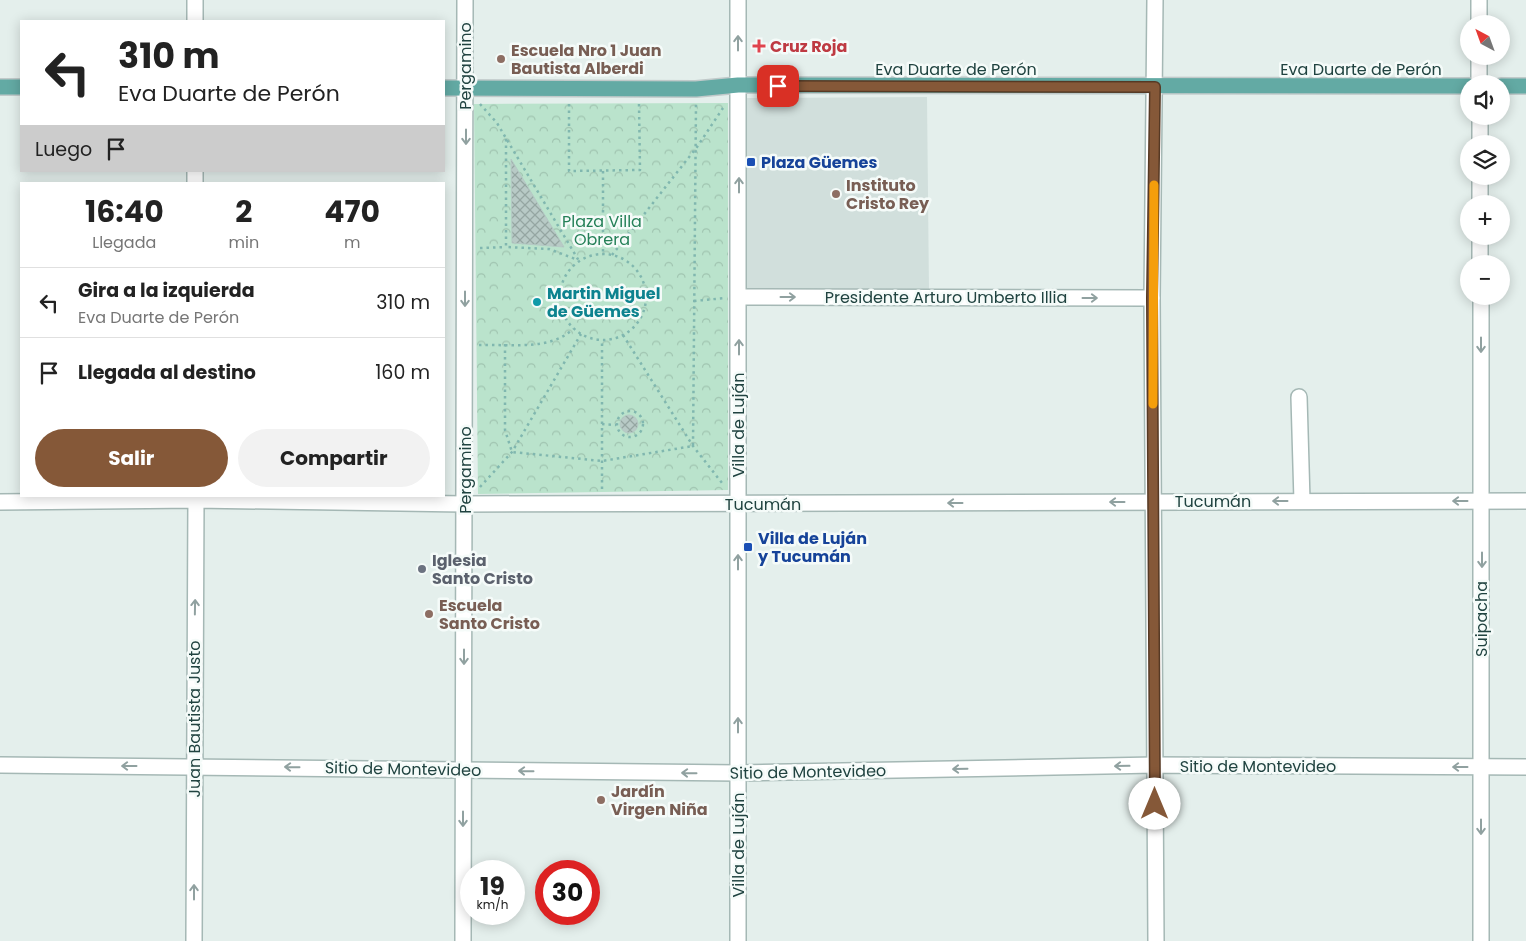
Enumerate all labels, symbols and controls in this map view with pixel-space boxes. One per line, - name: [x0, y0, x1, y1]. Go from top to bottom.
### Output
- north arrow: [1460, 15, 1510, 65]
- map controls: [1460, 15, 1510, 305]
- street label: Pergamino: [454, 22, 477, 110]
- text: 310 m: [118, 31, 220, 80]
- one-way arrow: [733, 35, 743, 51]
- place label: Cruz Roja: [770, 35, 847, 58]
- place label: Escuela Nro 1 Juan Bautista Alberdi: [511, 39, 661, 80]
- marker: Cruz Roja: [752, 39, 766, 53]
- icon: left: [35, 40, 100, 105]
- marker: Escuela Nro 1 Juan Bautista Alberdi: [495, 53, 507, 65]
- street label: Eva Duarte de Perón: [875, 58, 1037, 81]
- street label: Eva Duarte de Perón: [1280, 58, 1442, 81]
- pin: [757, 65, 799, 107]
- icon: arrive: [764, 72, 792, 100]
- button: sound: [1460, 75, 1510, 125]
- text: Eva Duarte de Perón: [118, 78, 340, 109]
- one-way arrow: [461, 128, 471, 145]
- icon: arrive: [102, 135, 130, 163]
- button: layers: [1460, 135, 1510, 185]
- text: Luego: [35, 136, 92, 163]
- place label: Plaza Güemes: [761, 151, 877, 174]
- marker: Plaza Güemes: [745, 156, 757, 168]
- place label: Instituto Cristo Rey: [846, 174, 930, 215]
- one-way arrow: [734, 177, 744, 193]
- marker: Instituto Cristo Rey: [830, 188, 842, 200]
- text: 16:40: [85, 190, 164, 233]
- text: 2: [235, 190, 252, 233]
- text: 470: [324, 190, 380, 233]
- button: +: [1460, 195, 1510, 245]
- park label: Plaza Villa Obrera: [562, 210, 642, 251]
- text: Llegada: [92, 231, 156, 254]
- text: min: [229, 231, 259, 254]
- text: m: [344, 231, 360, 254]
- button: −: [1460, 255, 1510, 305]
- text: Gira a la izquierda: [78, 277, 255, 304]
- place label: Martin Miguel de Güemes: [547, 282, 660, 323]
- street label: Presidente Arturo Umberto Illia: [825, 286, 1067, 309]
- icon: left: [35, 289, 63, 317]
- text: 310 m: [376, 289, 430, 316]
- one-way arrow: [460, 291, 470, 307]
- one-way arrow: [779, 292, 795, 302]
- one-way arrow: [1082, 293, 1098, 303]
- marker: Martin Miguel de Güemes: [531, 296, 543, 308]
- text: Eva Duarte de Perón: [78, 306, 239, 329]
- one-way arrow: [1476, 336, 1486, 353]
- one-way arrow: [734, 339, 744, 356]
- icon: arrive: [35, 359, 63, 387]
- text: Llegada al destino: [78, 359, 256, 386]
- text: 160 m: [375, 359, 430, 386]
- street label: Villa de Luján: [727, 373, 750, 477]
- street label: Pergamino: [454, 426, 477, 514]
- button: Salir: [35, 429, 228, 487]
- button: Compartir: [238, 429, 430, 487]
- street label: Tucumán: [1175, 490, 1251, 513]
- street label: Tucumán: [725, 493, 801, 516]
- one-way arrow: [1272, 496, 1288, 506]
- one-way arrow: [1452, 496, 1468, 506]
- one-way arrow: [1110, 497, 1126, 507]
- one-way arrow: [947, 498, 964, 508]
- place label: Villa de Luján y Tucumán: [757, 527, 867, 568]
- marker: Villa de Luján y Tucumán: [742, 541, 754, 553]
- place label: Iglesia Santo Cristo: [432, 549, 533, 590]
- one-way arrow: [1477, 552, 1487, 568]
- one-way arrow: [733, 554, 743, 570]
- marker: Iglesia Santo Cristo: [416, 563, 428, 575]
- street label: Suipacha: [1470, 581, 1493, 657]
- place label: Escuela Santo Cristo: [439, 594, 540, 635]
- one-way arrow: [190, 600, 200, 616]
- marker: Escuela Santo Cristo: [423, 608, 435, 620]
- street label: Juan Bautista Justo: [183, 640, 206, 798]
- one-way arrow: [459, 649, 469, 665]
- one-way arrow: [733, 717, 743, 733]
- street label: Sitio de Montevideo: [1180, 755, 1336, 778]
- street label: Sitio de Montevideo: [325, 756, 481, 782]
- street label: Sitio de Montevideo: [730, 759, 886, 785]
- one-way arrow: [122, 761, 138, 771]
- one-way arrow: [1115, 761, 1131, 771]
- one-way arrow: [1452, 762, 1468, 772]
- one-way arrow: [284, 763, 300, 772]
- one-way arrow: [952, 764, 968, 774]
- one-way arrow: [519, 766, 535, 776]
- one-way arrow: [681, 768, 698, 778]
- position arrow: [1128, 777, 1180, 829]
- place label: Jardín Virgen Niña: [611, 780, 708, 821]
- street label: Villa de Luján: [727, 793, 750, 897]
- marker: Jardín Virgen Niña: [595, 794, 607, 806]
- one-way arrow: [458, 810, 468, 826]
- one-way arrow: [1476, 819, 1486, 835]
- speed limit sign: 30: [535, 860, 600, 925]
- text: 19: [480, 869, 505, 904]
- one-way arrow: [189, 885, 199, 901]
- text: km/h: [477, 896, 508, 913]

